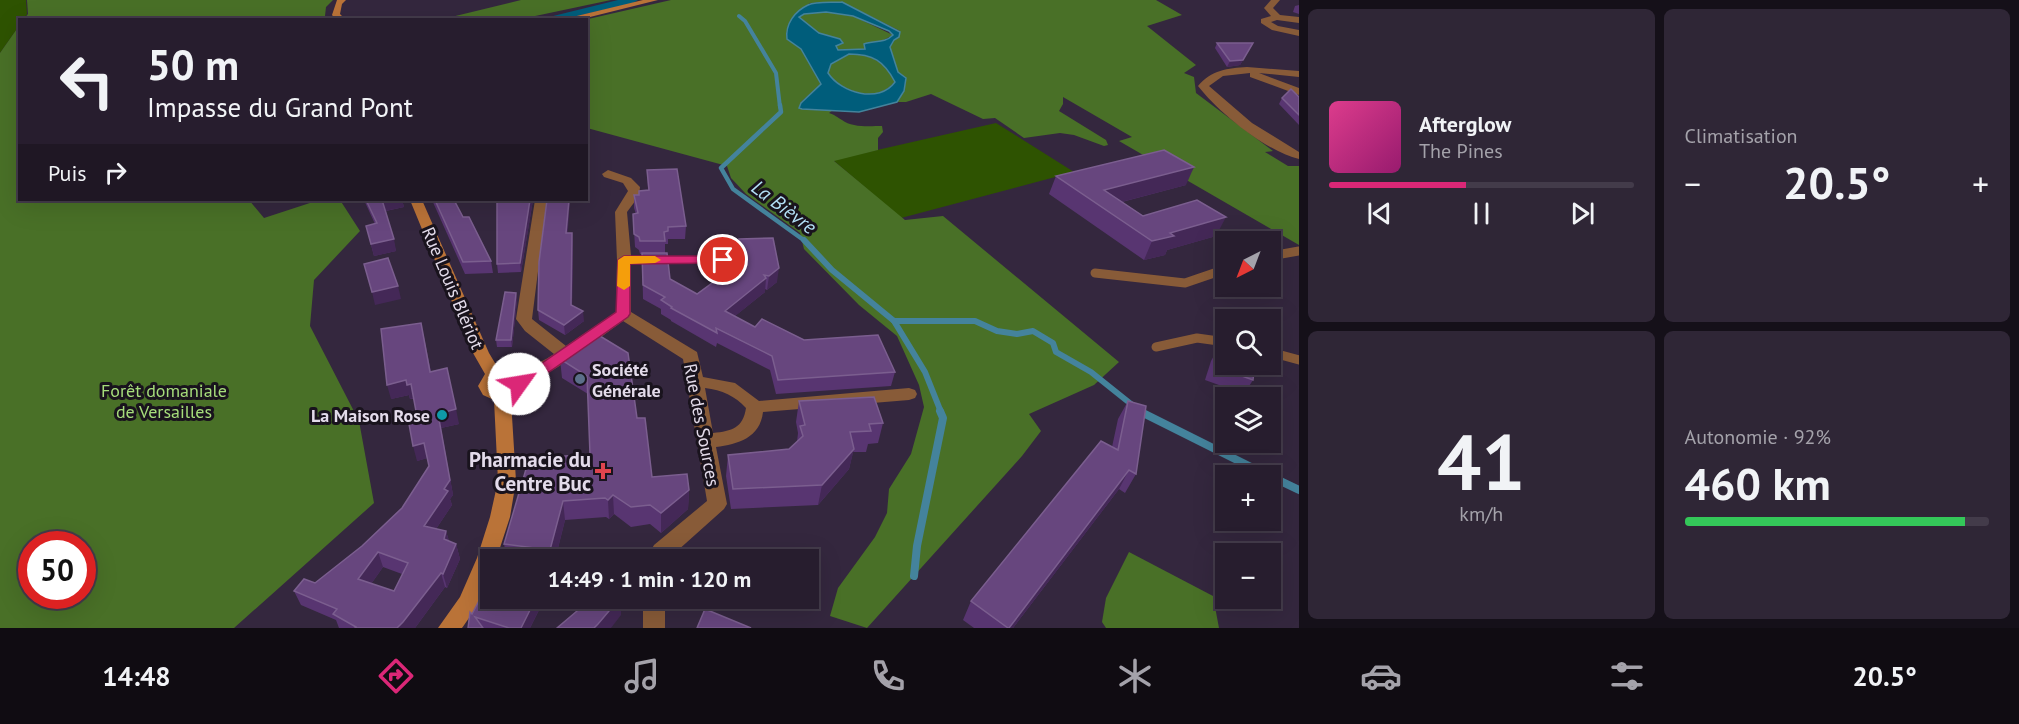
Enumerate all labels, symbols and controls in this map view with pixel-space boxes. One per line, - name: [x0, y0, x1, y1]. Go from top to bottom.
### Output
- text: 50 m: [147, 37, 239, 92]
- icon: left: [48, 42, 126, 120]
- text: Impasse du Grand Pont: [147, 90, 413, 124]
- text: Afterglow: [1419, 110, 1511, 138]
- text: Climatisation: [1685, 123, 1798, 149]
- text: The Pines: [1419, 138, 1503, 164]
- text: 20.5°: [1783, 153, 1890, 211]
- icon: right: [99, 156, 132, 189]
- text: Puis: [48, 159, 87, 187]
- text: −: [1685, 162, 1701, 205]
- text: +: [1972, 162, 1989, 205]
- water label: La Bièvre: [746, 174, 822, 240]
- icon: previous: [1363, 197, 1396, 230]
- icon: pause: [1465, 197, 1498, 230]
- icon: next: [1566, 197, 1599, 230]
- street label: Rue Louis Blériot: [417, 223, 489, 353]
- north arrow: [1215, 231, 1281, 297]
- map controls: [1215, 231, 1281, 609]
- pin: [697, 234, 748, 285]
- icon: arrive: [706, 243, 739, 276]
- button: search: [1215, 309, 1281, 375]
- position arrow: [487, 352, 551, 416]
- place label: Société Générale: [592, 358, 661, 402]
- street label: Rue des Sources: [679, 362, 725, 488]
- marker: Société Générale: [573, 372, 587, 386]
- park label: Forêt domaniale de Versailles: [101, 379, 227, 423]
- button: layers: [1215, 387, 1281, 453]
- place label: La Maison Rose: [311, 404, 430, 427]
- marker: La Maison Rose: [435, 408, 449, 422]
- text: 41: [1437, 411, 1525, 512]
- text: Autonomie · 92%: [1685, 424, 1831, 450]
- place label: Pharmacie du Centre Buc: [469, 446, 591, 497]
- text: 460 km: [1685, 454, 1831, 512]
- marker: Pharmacie du Centre Buc: [596, 464, 610, 478]
- button: +: [1215, 465, 1281, 531]
- text: km/h: [1459, 501, 1503, 527]
- speed limit sign: 50: [18, 531, 96, 609]
- button: −: [1215, 543, 1281, 609]
- text: 14:49 · 1 min · 120 m: [548, 565, 751, 593]
- icon: directions: [375, 655, 417, 697]
- icon: music: [621, 655, 663, 697]
- icon: phone: [867, 655, 909, 697]
- icon: climate: [1114, 655, 1156, 697]
- icon: car: [1360, 655, 1402, 697]
- icon: filters: [1606, 655, 1648, 697]
- text: 14:48: [102, 659, 171, 693]
- text: 20.5°: [1852, 659, 1917, 693]

